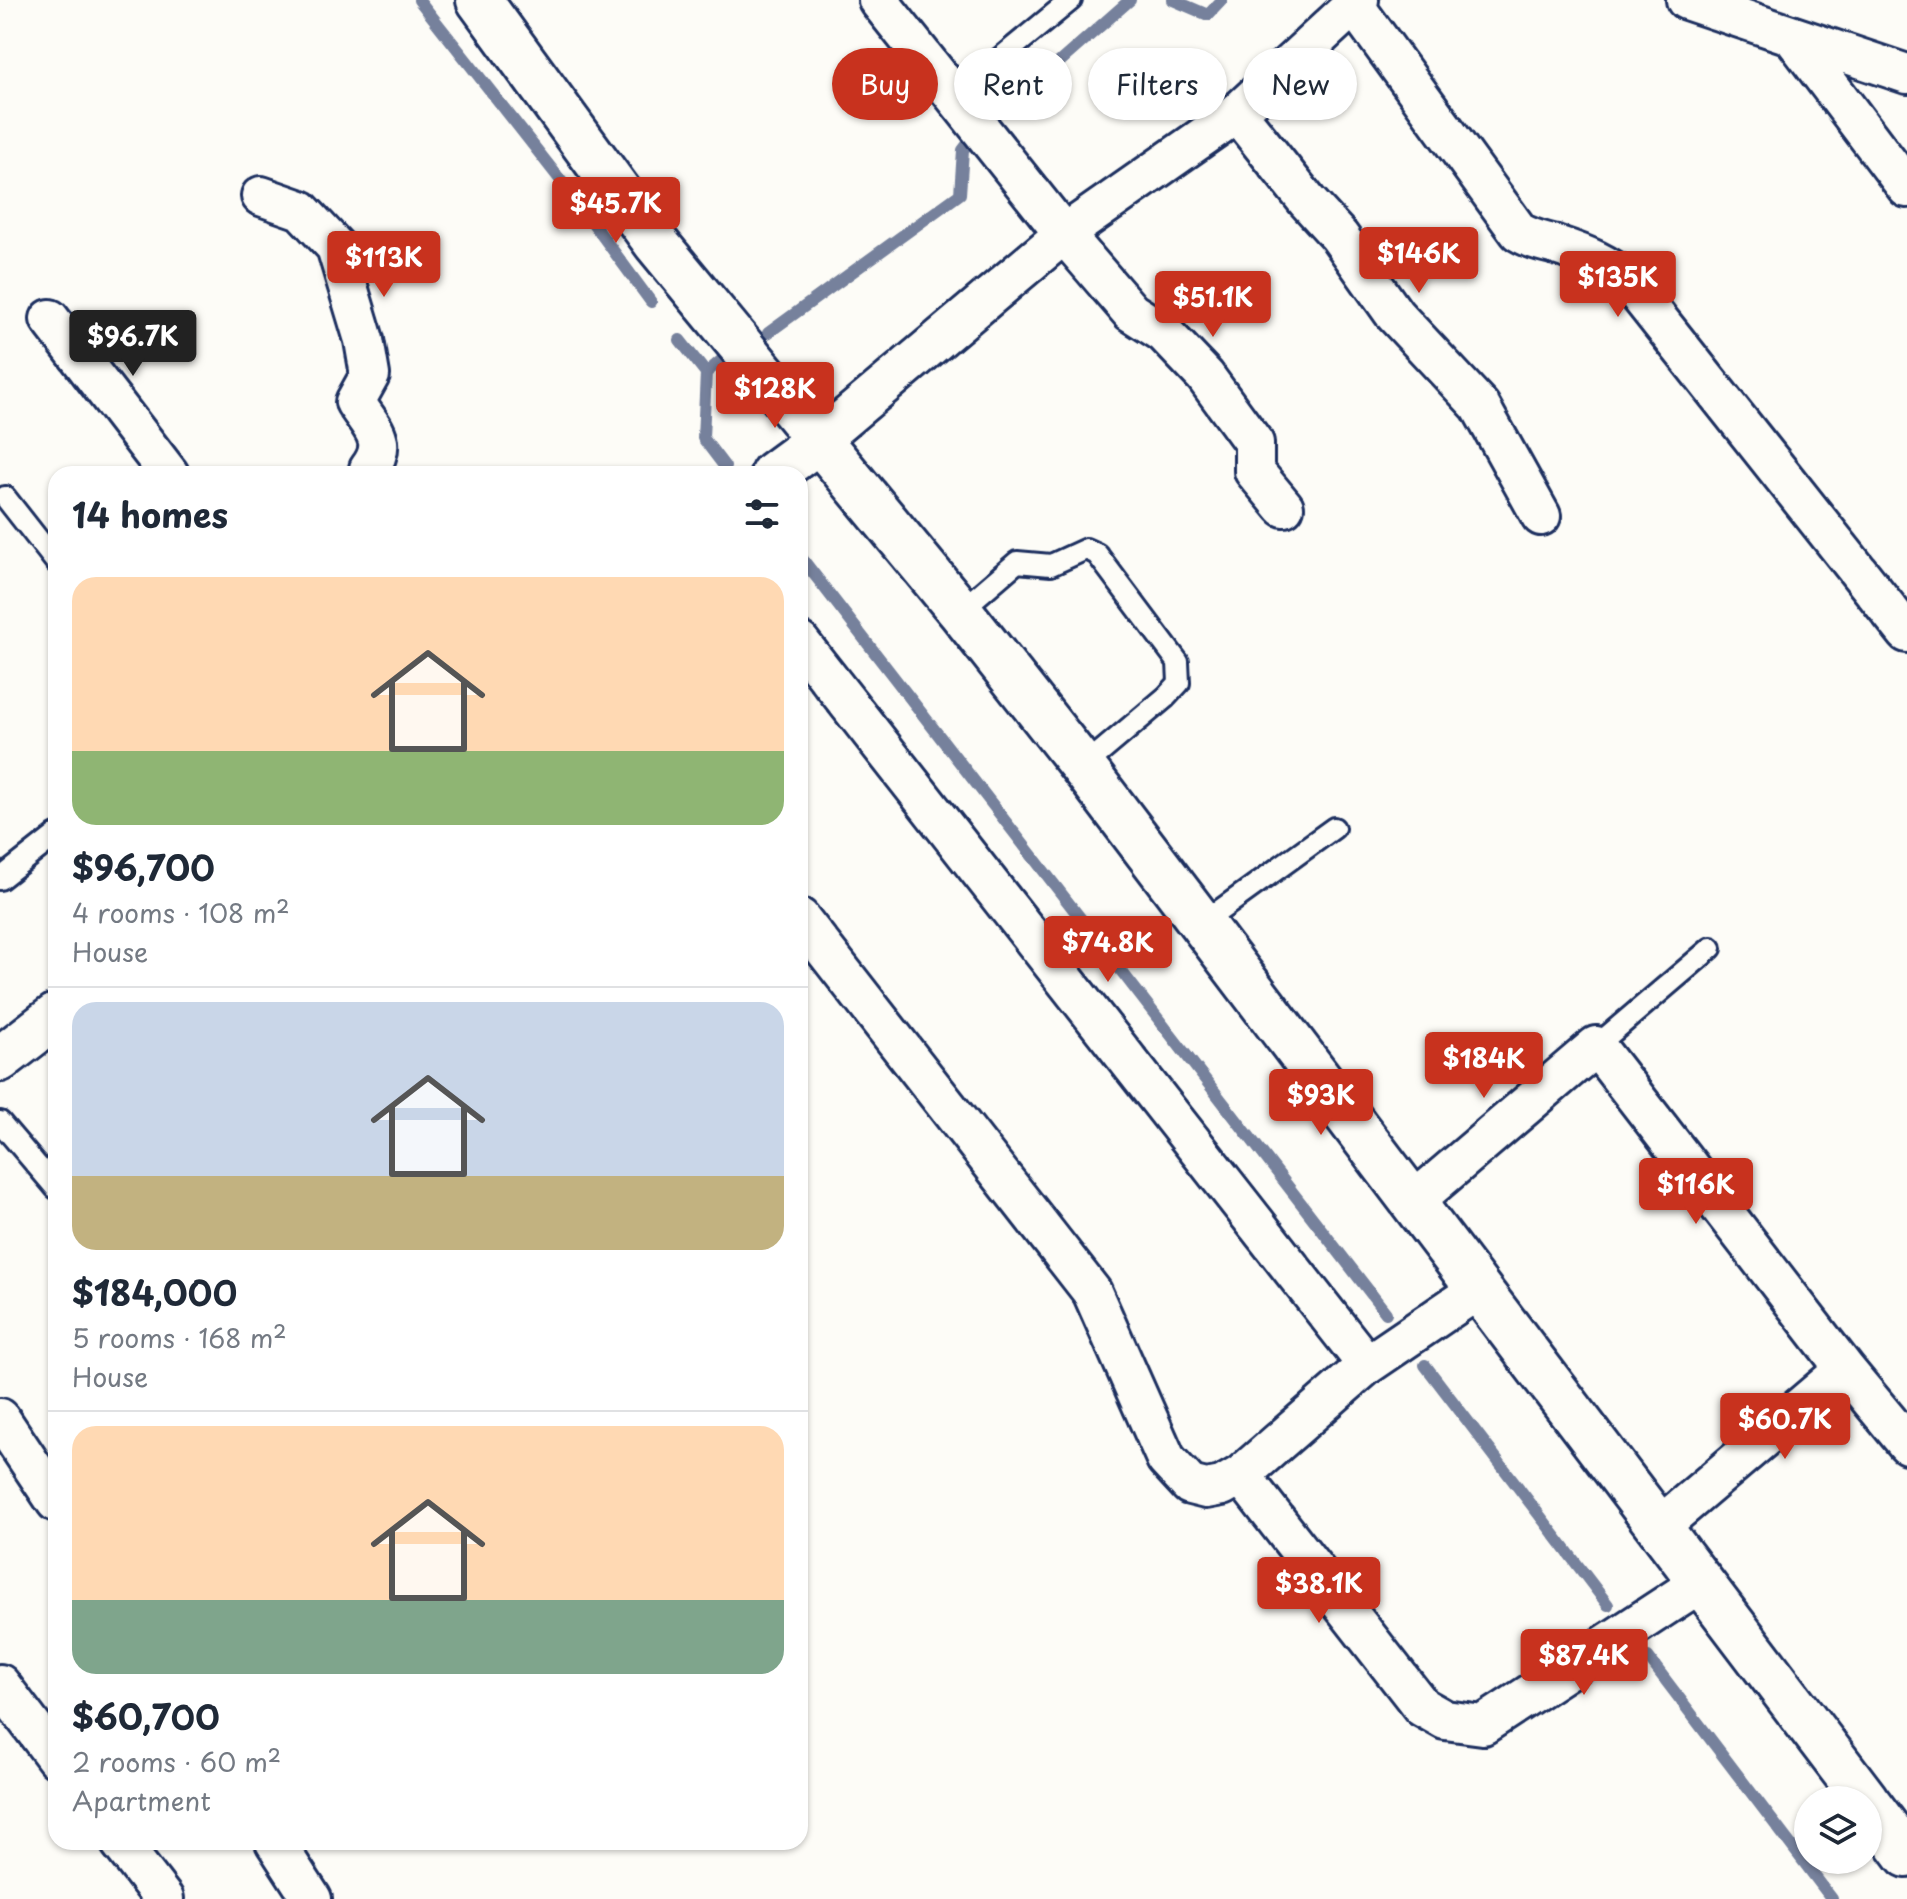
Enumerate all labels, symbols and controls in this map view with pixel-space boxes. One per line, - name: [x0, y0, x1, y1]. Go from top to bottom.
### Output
- chip: Buy: [832, 48, 938, 120]
- chip: Rent: [954, 48, 1072, 120]
- chip: Filters: [1088, 48, 1227, 120]
- chip: New: [1243, 48, 1357, 120]
- pin: $45.7K: [551, 177, 681, 245]
- text: $45.7K: [570, 183, 662, 222]
- pin: $146K: [1363, 227, 1475, 295]
- pin: $113K: [328, 231, 440, 299]
- text: $146K: [1377, 233, 1461, 272]
- text: $113K: [345, 237, 423, 276]
- pin: $135K: [1562, 251, 1674, 319]
- text: $135K: [1578, 257, 1658, 296]
- pin: $51.1K: [1148, 271, 1278, 339]
- text: $51.1K: [1173, 277, 1253, 316]
- pin: $96.7K: [68, 310, 198, 378]
- text: $96.7K: [87, 316, 179, 355]
- pin: $128K: [719, 362, 831, 430]
- text: $128K: [734, 368, 816, 407]
- text: 14 homes: [72, 488, 228, 540]
- icon: filters: [740, 492, 784, 536]
- icon: home: [356, 629, 500, 773]
- text: $96,700: [72, 841, 215, 893]
- text: 4 rooms · 108 m²: [72, 893, 290, 932]
- pin: $74.8K: [1043, 916, 1173, 984]
- text: $74.8K: [1062, 922, 1154, 961]
- text: House: [72, 932, 148, 971]
- pin: $184K: [1428, 1032, 1540, 1100]
- text: $184K: [1443, 1038, 1525, 1077]
- icon: home: [356, 1054, 500, 1198]
- pin: $93K: [1274, 1069, 1368, 1137]
- text: $93K: [1287, 1075, 1355, 1114]
- pin: $116K: [1640, 1158, 1752, 1226]
- text: $116K: [1657, 1164, 1735, 1203]
- text: $184,000: [72, 1266, 237, 1318]
- text: 5 rooms · 168 m²: [72, 1318, 287, 1357]
- text: House: [72, 1357, 148, 1396]
- pin: $60.7K: [1720, 1393, 1850, 1461]
- text: $60.7K: [1738, 1399, 1832, 1438]
- icon: home: [356, 1478, 500, 1622]
- pin: $38.1K: [1254, 1557, 1384, 1625]
- text: $38.1K: [1275, 1563, 1363, 1602]
- pin: $87.4K: [1519, 1629, 1649, 1697]
- text: $87.4K: [1539, 1635, 1629, 1674]
- text: $60,700: [72, 1690, 220, 1742]
- text: 2 rooms · 60 m²: [72, 1742, 281, 1781]
- text: Apartment: [72, 1781, 211, 1820]
- map controls: [1794, 1786, 1882, 1874]
- button: layers: [1794, 1786, 1882, 1874]

